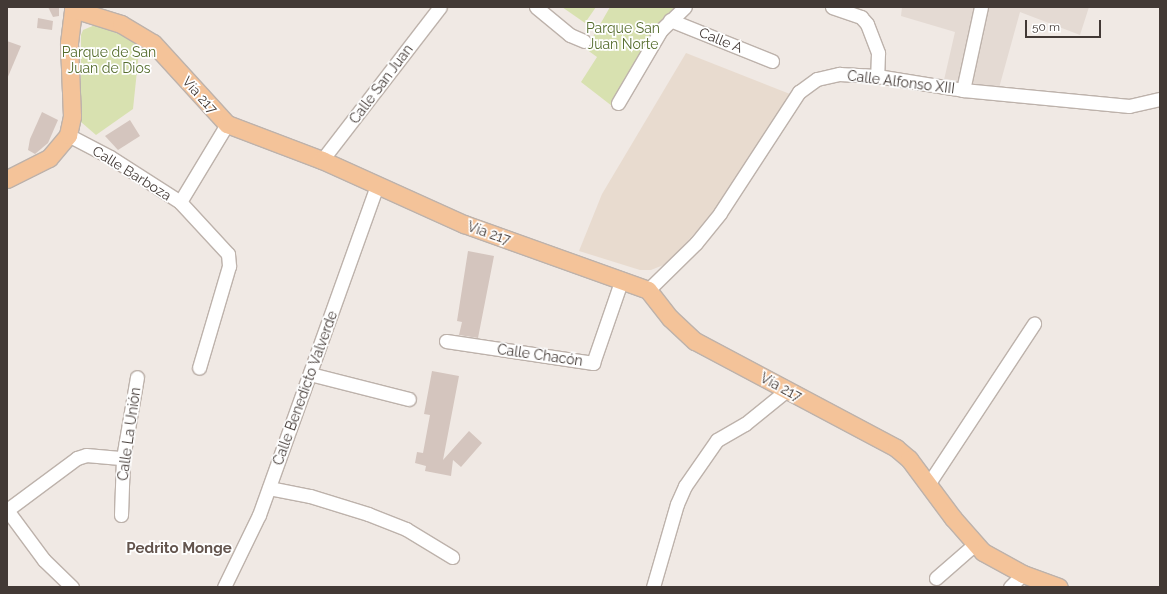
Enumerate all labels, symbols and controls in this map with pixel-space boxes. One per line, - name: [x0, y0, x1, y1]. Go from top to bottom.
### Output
- scale bar: [1027, 12, 1103, 38]
- park label: Parque San Juan Norte: [586, 20, 660, 52]
- text: 50 m: [1032, 20, 1060, 34]
- street label: Calle A: [696, 24, 746, 56]
- street label: Calle San Juan: [346, 41, 416, 127]
- park label: Parque de San Juan de Dios: [62, 44, 156, 76]
- street label: Calle Alfonso XIII: [846, 67, 956, 97]
- street label: Vía 217: [179, 73, 221, 117]
- street label: Calle Barboza: [89, 142, 175, 204]
- street label: Vía 217: [465, 218, 513, 248]
- street label: Calle Benedicto Valverde: [269, 308, 341, 468]
- street label: Calle Chacón: [496, 341, 584, 369]
- street label: Vía 217: [757, 369, 805, 405]
- street label: Calle La Unión: [114, 386, 144, 482]
- district label: Pedrito Monge: [126, 540, 232, 558]

